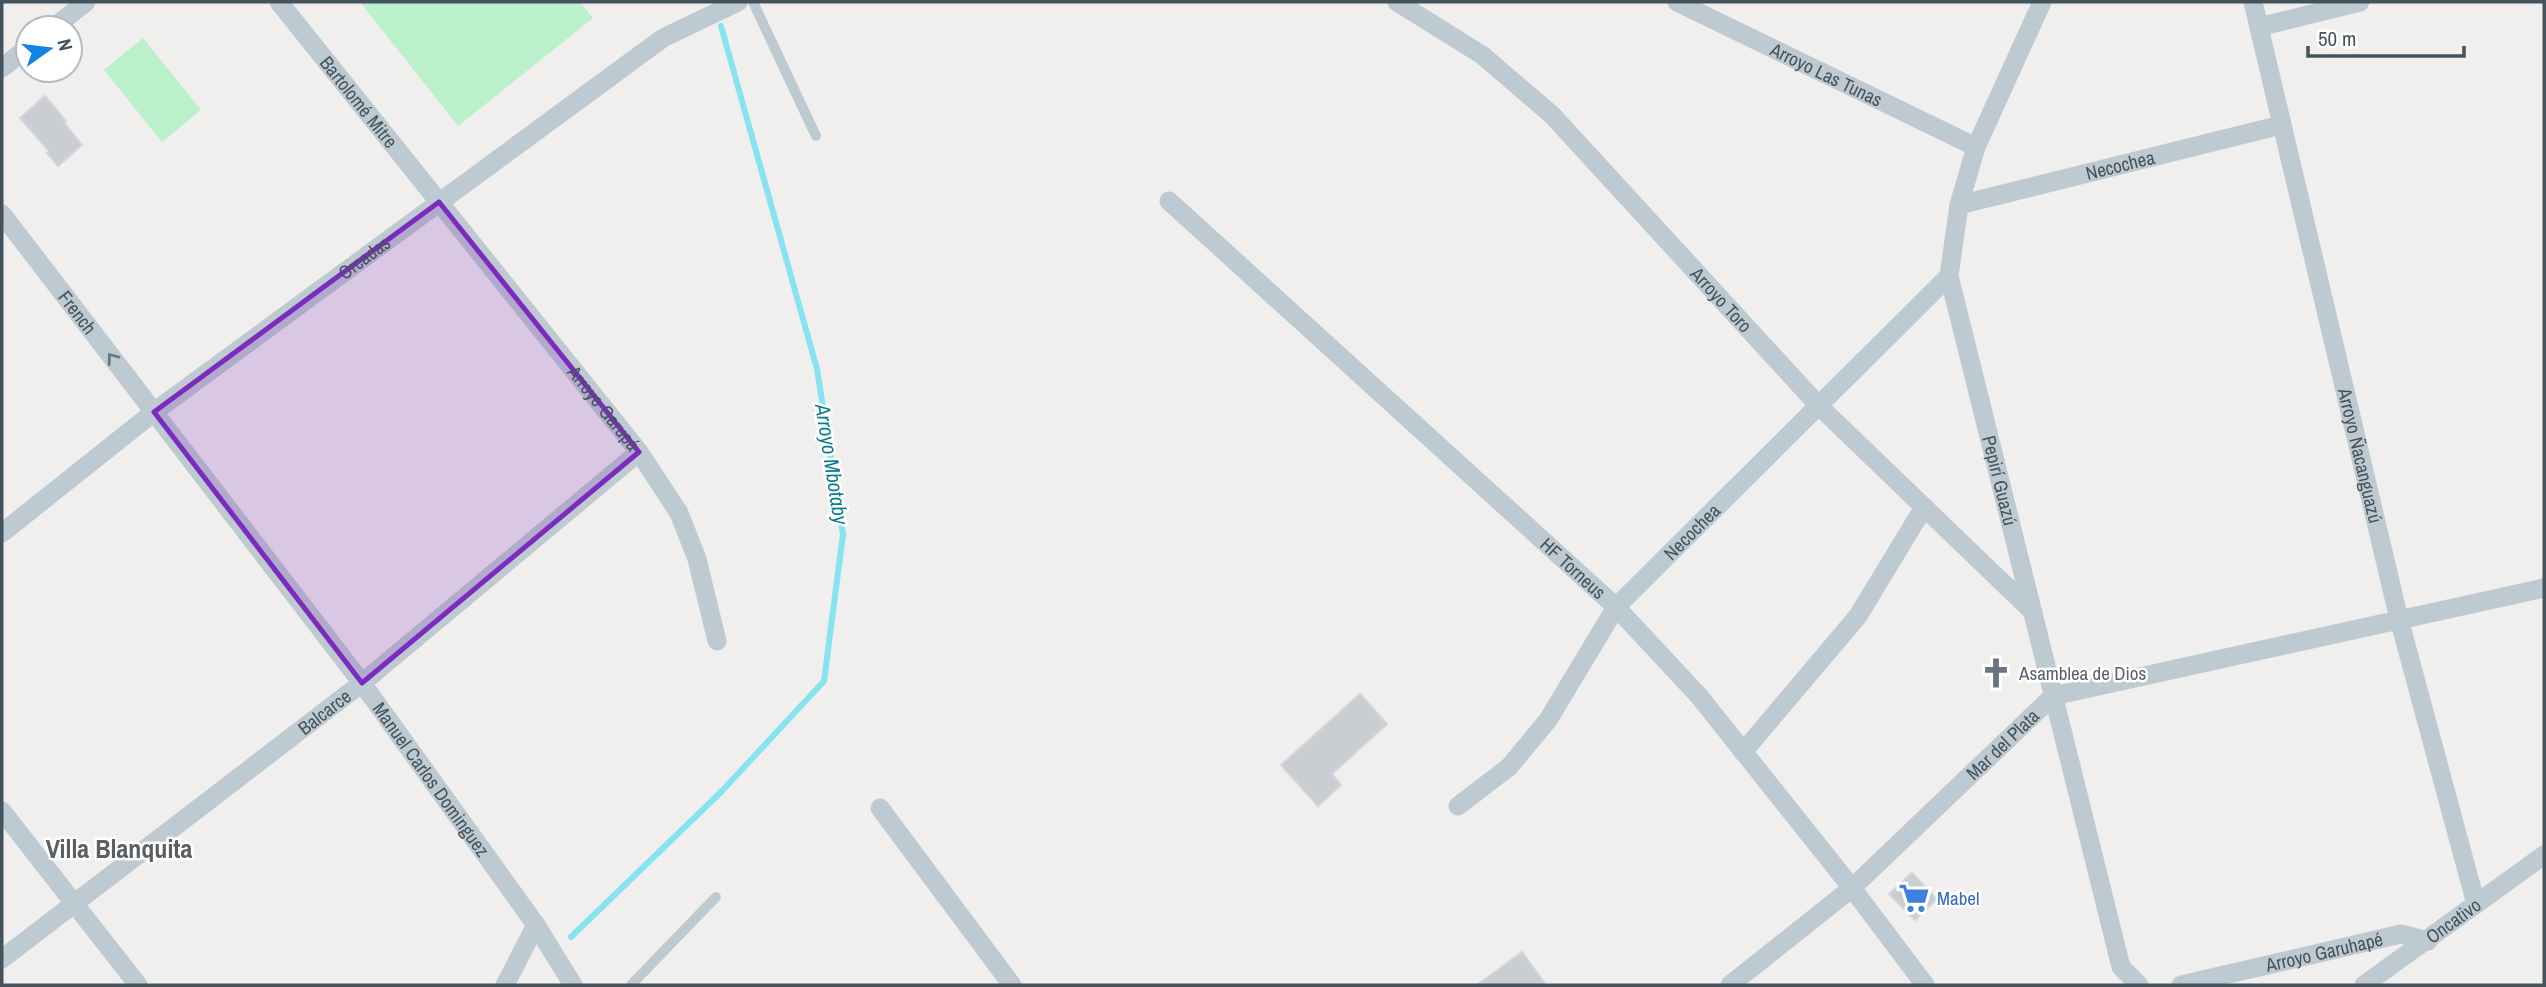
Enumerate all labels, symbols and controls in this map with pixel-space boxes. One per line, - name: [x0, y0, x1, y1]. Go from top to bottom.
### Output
- north arrow: [14, 14, 84, 84]
- scale bar: [2308, 14, 2464, 58]
- text: 50 m: [2318, 24, 2356, 53]
- text: N: [52, 36, 79, 53]
- street label: Arroyo Las Tunas: [1765, 36, 1887, 113]
- street label: Bartolomé Mitre: [314, 51, 404, 153]
- street label: Necochea: [2083, 144, 2158, 186]
- street label: Orcadas: [333, 230, 396, 286]
- street label: Arroyo Toro: [1684, 261, 1758, 338]
- street label: French: [52, 285, 103, 340]
- one-way arrow: [108, 353, 121, 366]
- street label: Arroyo Garupá: [561, 359, 646, 456]
- street label: Arroyo Ñacanguazú: [2332, 384, 2389, 526]
- water label: Arroyo Mbotaby: [808, 401, 856, 528]
- street label: Pepirí Guazú: [1976, 433, 2024, 528]
- street label: Necochea: [1658, 497, 1726, 566]
- street label: HF Torneus: [1535, 531, 1612, 605]
- church icon: Asamblea de Dios: [1979, 656, 2013, 690]
- place label: Asamblea de Dios: [2018, 660, 2147, 686]
- street label: Balcarce: [292, 683, 356, 741]
- street label: Manuel Carlos Dominguez: [367, 697, 496, 862]
- street label: Mar del Plata: [1960, 703, 2045, 785]
- district label: Villa Blanquita: [46, 831, 192, 866]
- supermarket icon: Mabel: [1897, 881, 1931, 915]
- place label: Mabel: [1937, 885, 1979, 911]
- street label: Oncativo: [2420, 892, 2486, 949]
- street label: Arroyo Garuhapé: [2262, 926, 2385, 978]

